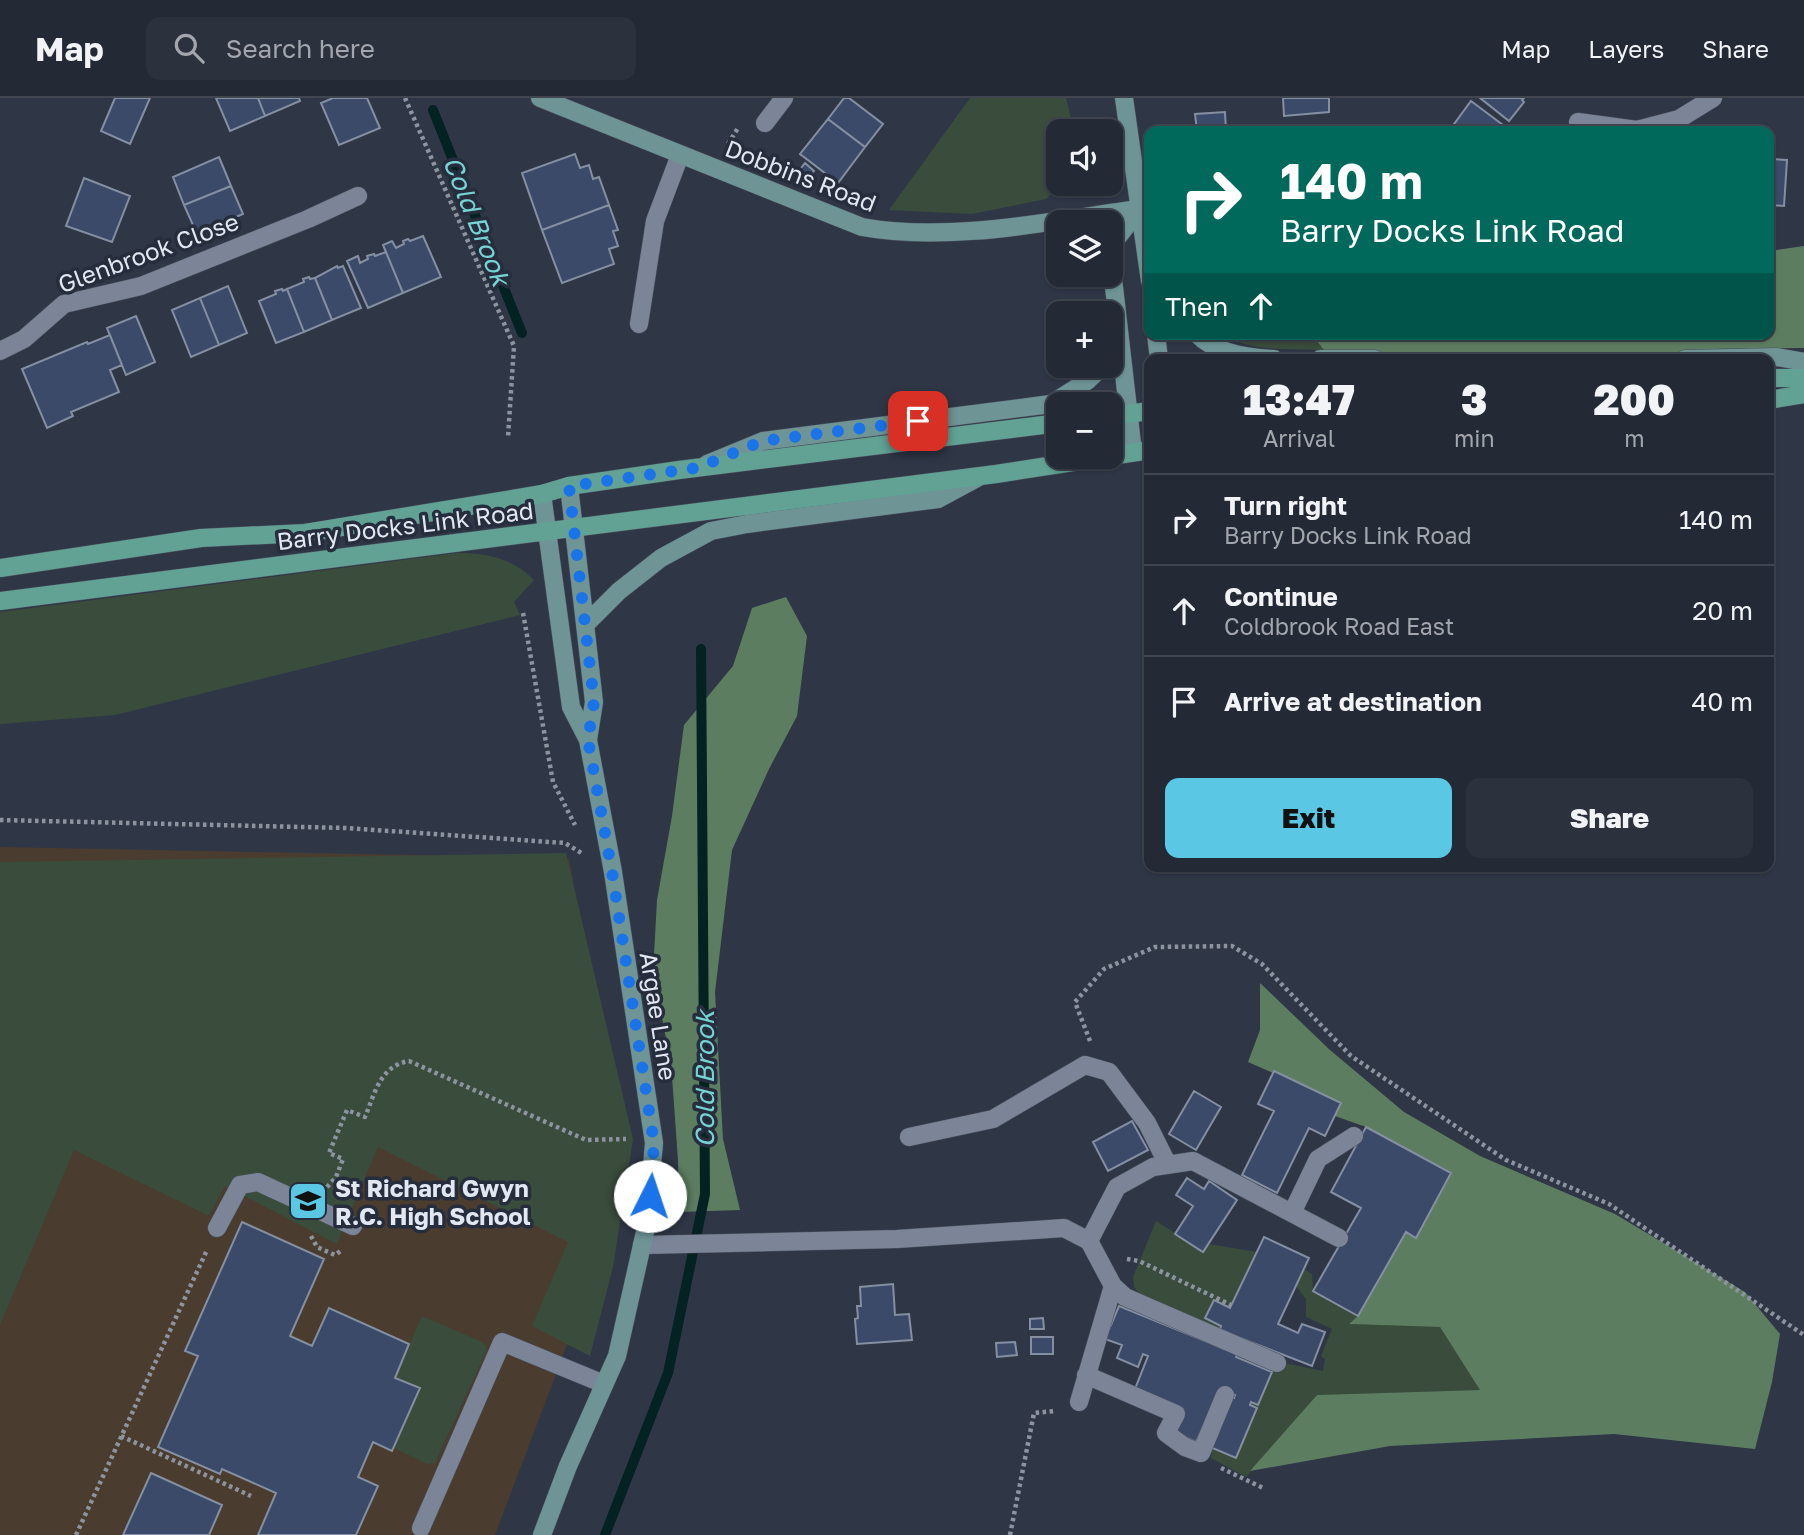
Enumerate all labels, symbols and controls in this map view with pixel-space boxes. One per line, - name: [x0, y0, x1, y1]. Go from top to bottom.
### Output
- search box: [146, 17, 636, 80]
- text: Map: [35, 29, 104, 68]
- icon: search: [170, 29, 208, 67]
- text: Search here: [226, 33, 375, 64]
- text: Map: [1501, 34, 1550, 63]
- text: Layers: [1588, 34, 1664, 63]
- text: Share: [1702, 34, 1769, 63]
- map controls: [1046, 119, 1123, 469]
- button: sound: [1046, 119, 1123, 196]
- street label: Dobbins Road: [721, 133, 881, 217]
- text: 140 m: [1280, 151, 1423, 210]
- water label: Cold Brook: [437, 152, 518, 292]
- icon: right: [1165, 154, 1256, 245]
- street label: Glenbrook Close: [54, 206, 242, 298]
- button: layers: [1046, 210, 1123, 287]
- text: Barry Docks Link Road: [1280, 211, 1624, 249]
- icon: ahead: [1242, 287, 1280, 325]
- text: Then: [1165, 291, 1228, 322]
- button: +: [1046, 301, 1123, 378]
- text: 13:47: [1243, 374, 1355, 424]
- text: 3: [1461, 374, 1488, 424]
- text: 200: [1594, 374, 1675, 424]
- pin: [888, 391, 948, 451]
- button: −: [1046, 392, 1123, 469]
- icon: arrive: [899, 402, 937, 440]
- text: Arrival: [1263, 424, 1335, 452]
- text: min: [1454, 424, 1495, 452]
- text: m: [1624, 424, 1645, 452]
- text: Turn right: [1224, 490, 1347, 521]
- street label: Barry Docks Link Road: [275, 495, 535, 555]
- icon: right: [1165, 501, 1203, 539]
- text: 140 m: [1679, 504, 1753, 535]
- text: Barry Docks Link Road: [1224, 521, 1472, 549]
- text: Continue: [1224, 581, 1338, 612]
- icon: ahead: [1165, 592, 1203, 630]
- text: 20 m: [1692, 595, 1753, 626]
- text: Coldbrook Road East: [1224, 612, 1454, 640]
- icon: arrive: [1165, 683, 1203, 721]
- text: Arrive at destination: [1224, 686, 1482, 717]
- text: 40 m: [1692, 686, 1753, 717]
- button: Exit: [1165, 778, 1452, 858]
- button: Share: [1466, 778, 1753, 858]
- street label: Argae Lane: [635, 950, 683, 1082]
- water label: Cold Brook: [689, 1008, 720, 1148]
- position arrow: [613, 1159, 687, 1233]
- place label: St Richard Gwyn R.C. High School: [335, 1173, 531, 1230]
- school or university icon: St Richard Gwyn R.C. High School: [287, 1180, 329, 1222]

